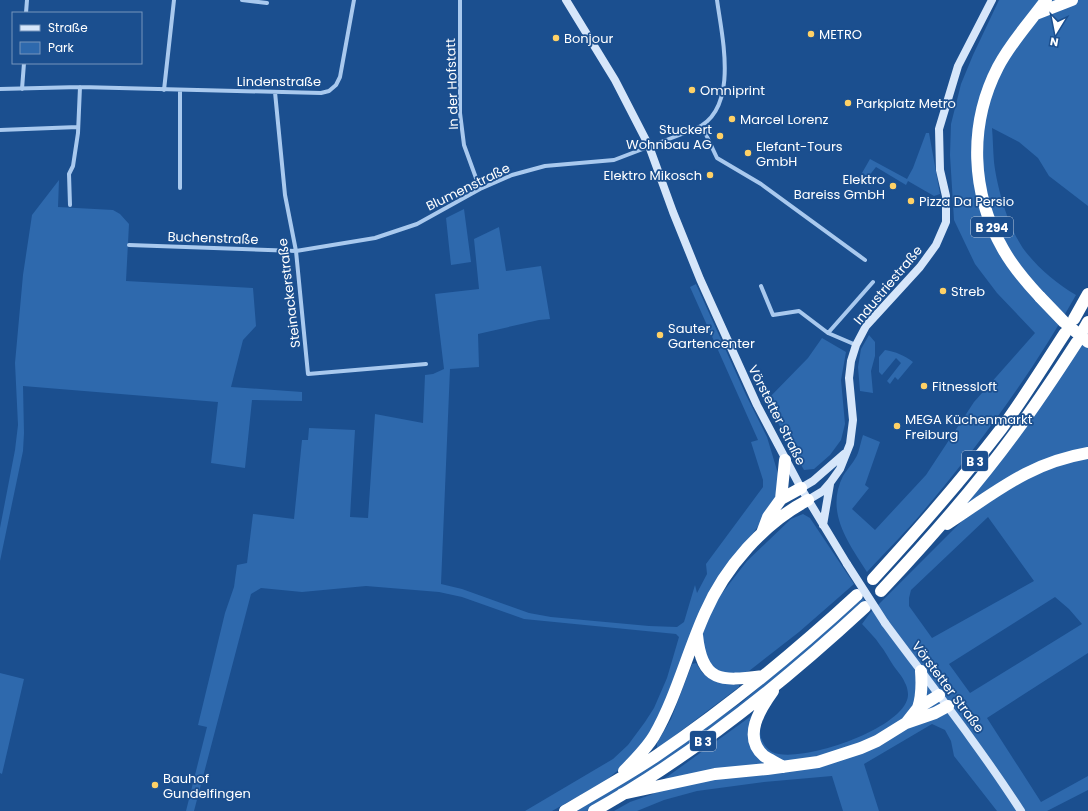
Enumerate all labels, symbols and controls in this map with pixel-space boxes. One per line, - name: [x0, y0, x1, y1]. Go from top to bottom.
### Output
- legend: [12, 12, 142, 64]
- north arrow: [1036, 12, 1076, 52]
- text: Straße: [48, 19, 88, 36]
- place label: METRO: [819, 25, 862, 44]
- place label: Bonjour: [564, 29, 613, 48]
- marker: METRO: [806, 29, 816, 39]
- marker: Bonjour: [551, 33, 561, 43]
- text: N: [1049, 33, 1060, 50]
- street label: In der Hofstatt: [441, 38, 463, 130]
- text: Park: [48, 39, 75, 56]
- street label: Lindenstraße: [237, 72, 321, 91]
- place label: Omniprint: [700, 81, 765, 100]
- marker: Omniprint: [687, 85, 697, 95]
- place label: Parkplatz Metro: [856, 94, 956, 113]
- marker: Parkplatz Metro: [843, 98, 853, 108]
- place label: Marcel Lorenz: [740, 110, 829, 129]
- marker: Marcel Lorenz: [727, 114, 737, 124]
- place label: Stuckert Wohnbau AG: [626, 120, 712, 154]
- marker: Stuckert Wohnbau AG: [715, 131, 725, 141]
- place label: Elefant-Tours GmbH: [756, 137, 843, 171]
- marker: Elefant-Tours GmbH: [743, 148, 753, 158]
- street label: Blumenstraße: [423, 158, 513, 216]
- place label: Elektro Mikosch: [604, 166, 702, 185]
- marker: Elektro Mikosch: [705, 170, 715, 180]
- place label: Elektro Bareiss GmbH: [794, 170, 885, 204]
- marker: Elektro Bareiss GmbH: [888, 181, 898, 191]
- place label: Pizza Da Persio: [919, 192, 1014, 211]
- marker: Pizza Da Persio: [906, 196, 916, 206]
- road number: B 294: [971, 217, 1013, 237]
- street label: Buchenstraße: [167, 227, 259, 249]
- street label: Steinackerstraße: [273, 237, 305, 349]
- street label: Industriestraße: [849, 241, 927, 329]
- place label: Streb: [951, 282, 985, 301]
- marker: Streb: [938, 286, 948, 296]
- place label: Sauter, Gartencenter: [668, 319, 755, 353]
- marker: Sauter, Gartencenter: [655, 330, 665, 340]
- street label: Vörstetter Straße: [743, 362, 811, 468]
- place label: Fitnessloft: [932, 377, 997, 396]
- marker: Fitnessloft: [919, 381, 929, 391]
- place label: MEGA Küchenmarkt Freiburg: [905, 410, 1033, 444]
- marker: MEGA Küchenmarkt Freiburg: [892, 421, 902, 431]
- road number: B 3: [962, 451, 988, 471]
- street label: Vörstetter Straße: [907, 637, 989, 737]
- road number: B 3: [690, 731, 716, 751]
- place label: Bauhof Gundelfingen: [163, 769, 251, 803]
- marker: Bauhof Gundelfingen: [150, 780, 160, 790]

